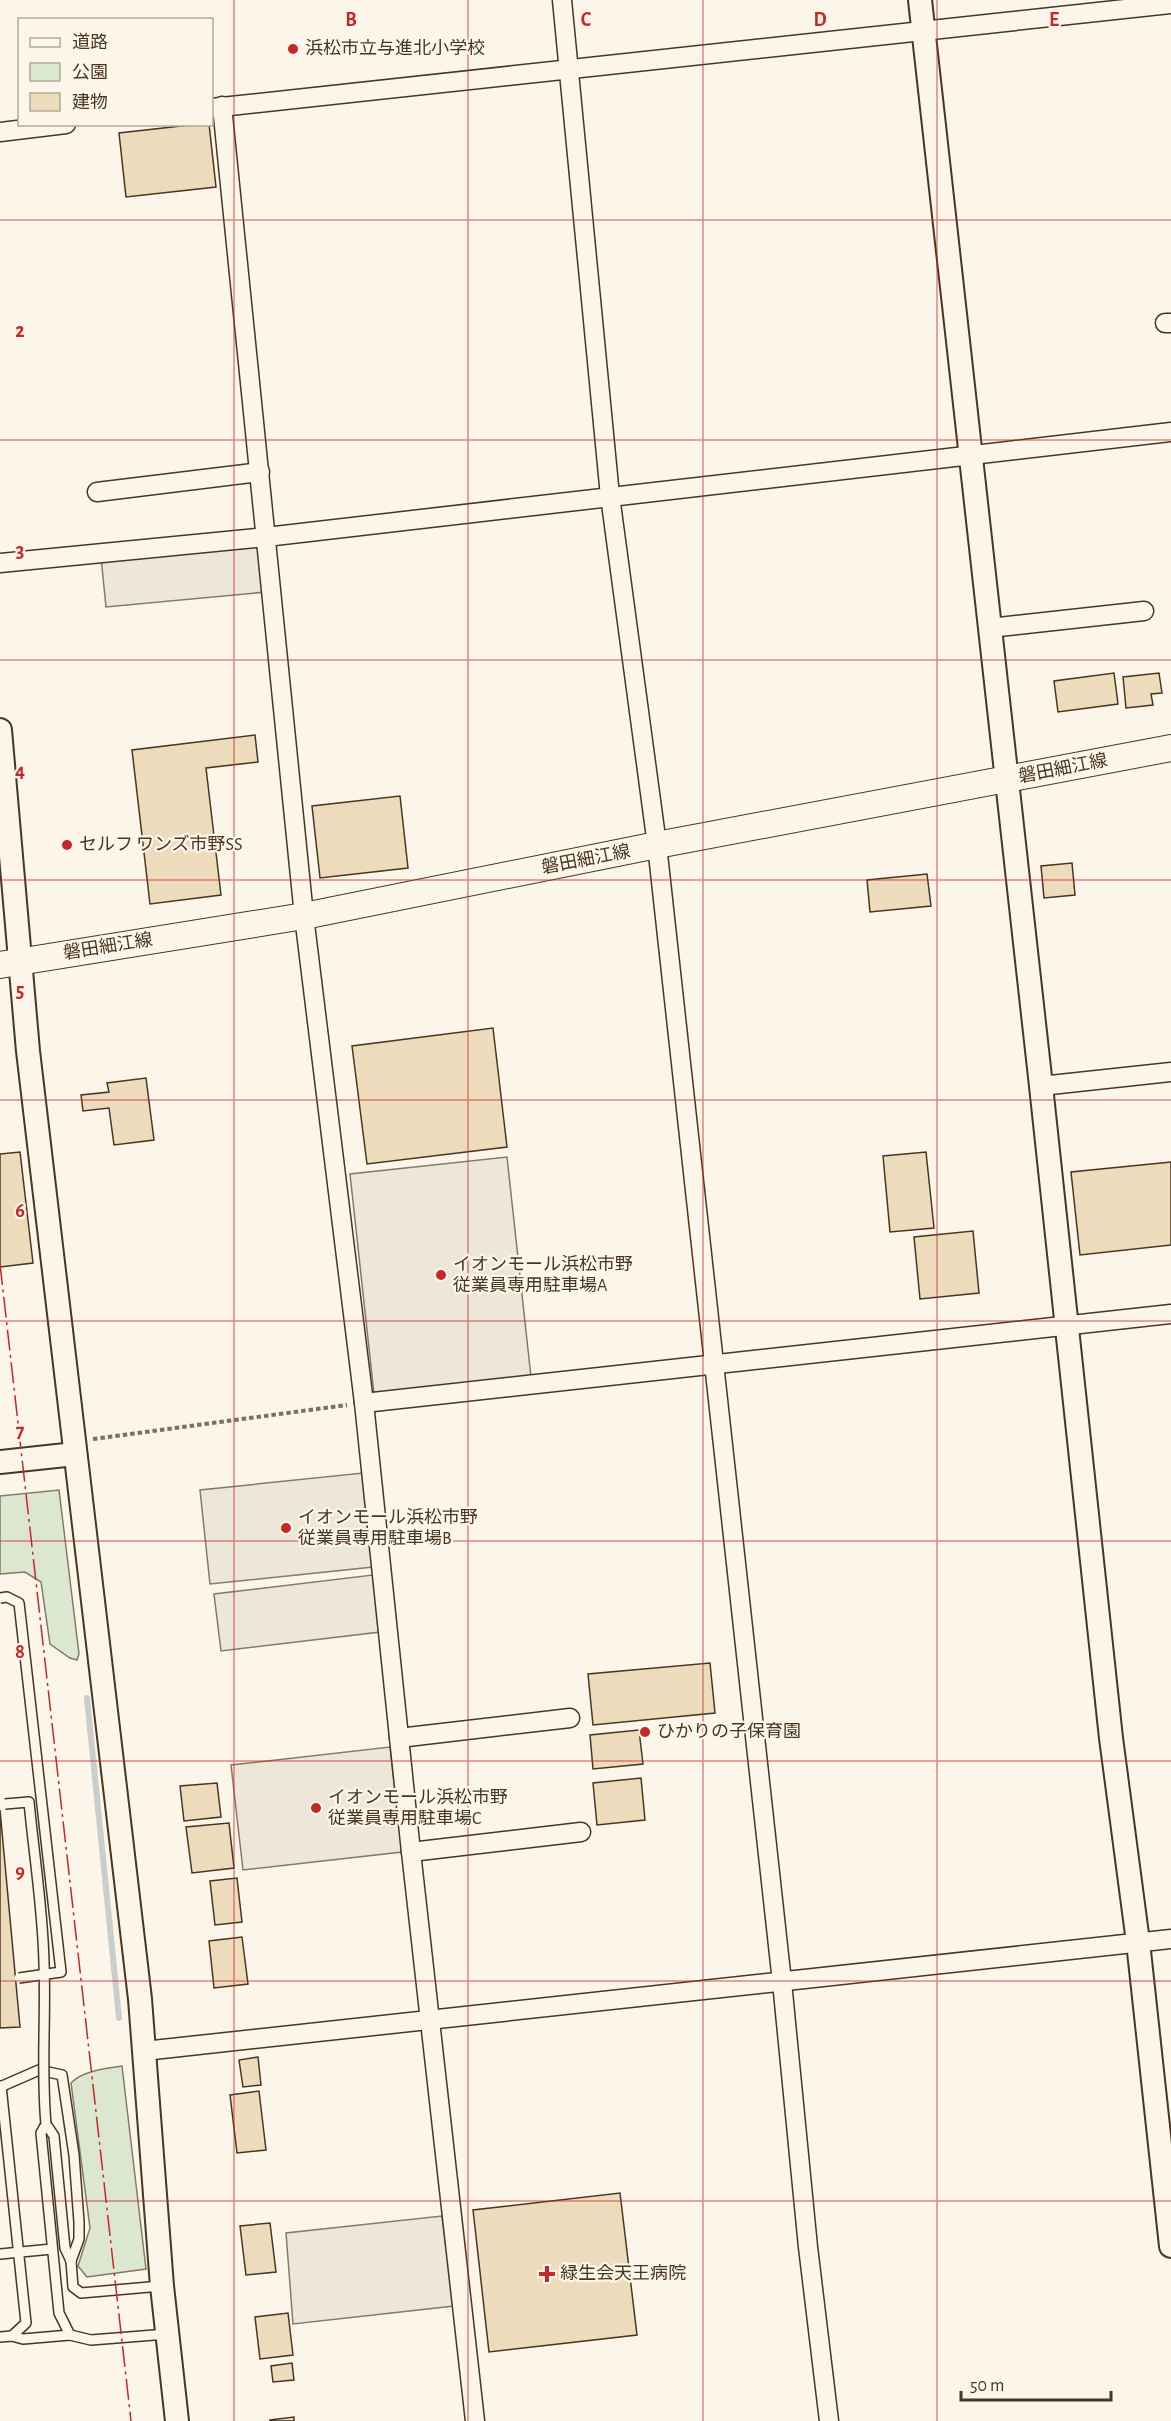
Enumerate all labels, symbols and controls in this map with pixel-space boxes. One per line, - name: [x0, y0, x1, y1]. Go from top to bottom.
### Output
- text: B: [345, 10, 357, 30]
- text: C: [581, 10, 592, 30]
- text: D: [813, 10, 827, 30]
- text: E: [1049, 10, 1059, 30]
- legend: [18, 18, 213, 126]
- text: 道路: [72, 32, 108, 52]
- place label: 浜松市立与進北小学校: [305, 38, 485, 58]
- marker: 浜松市立与進北小学校: [286, 42, 300, 56]
- text: 公園: [72, 63, 108, 82]
- text: 建物: [72, 92, 108, 112]
- text: 2: [15, 321, 25, 341]
- text: 3: [16, 541, 24, 561]
- street label: 磐田細江線: [1017, 750, 1109, 786]
- text: 4: [15, 761, 25, 781]
- place label: セルフ ワンズ市野SS: [79, 834, 243, 854]
- marker: セルフ ワンズ市野SS: [60, 838, 74, 852]
- street label: 磐田細江線: [540, 841, 632, 877]
- street label: 磐田細江線: [62, 929, 154, 963]
- text: 5: [16, 981, 24, 1001]
- text: 6: [15, 1201, 25, 1221]
- place label: イオンモール浜松市野 従業員専用駐車場A: [453, 1254, 633, 1295]
- marker: イオンモール浜松市野 従業員専用駐車場A: [434, 1268, 448, 1282]
- text: 7: [16, 1421, 25, 1441]
- place label: イオンモール浜松市野 従業員専用駐車場B: [298, 1507, 478, 1548]
- marker: イオンモール浜松市野 従業員専用駐車場B: [279, 1521, 293, 1535]
- text: 8: [15, 1642, 25, 1662]
- place label: ひかりの子保育園: [657, 1722, 801, 1741]
- marker: ひかりの子保育園: [638, 1725, 652, 1739]
- place label: イオンモール浜松市野 従業員専用駐車場C: [328, 1787, 508, 1828]
- marker: イオンモール浜松市野 従業員専用駐車場C: [309, 1801, 323, 1815]
- text: 9: [15, 1862, 25, 1882]
- place label: 緑生会天王病院: [560, 2264, 686, 2283]
- marker: 緑生会天王病院: [538, 2265, 556, 2283]
- scale bar: [961, 2364, 1111, 2402]
- text: 50 m: [970, 2377, 1004, 2395]

